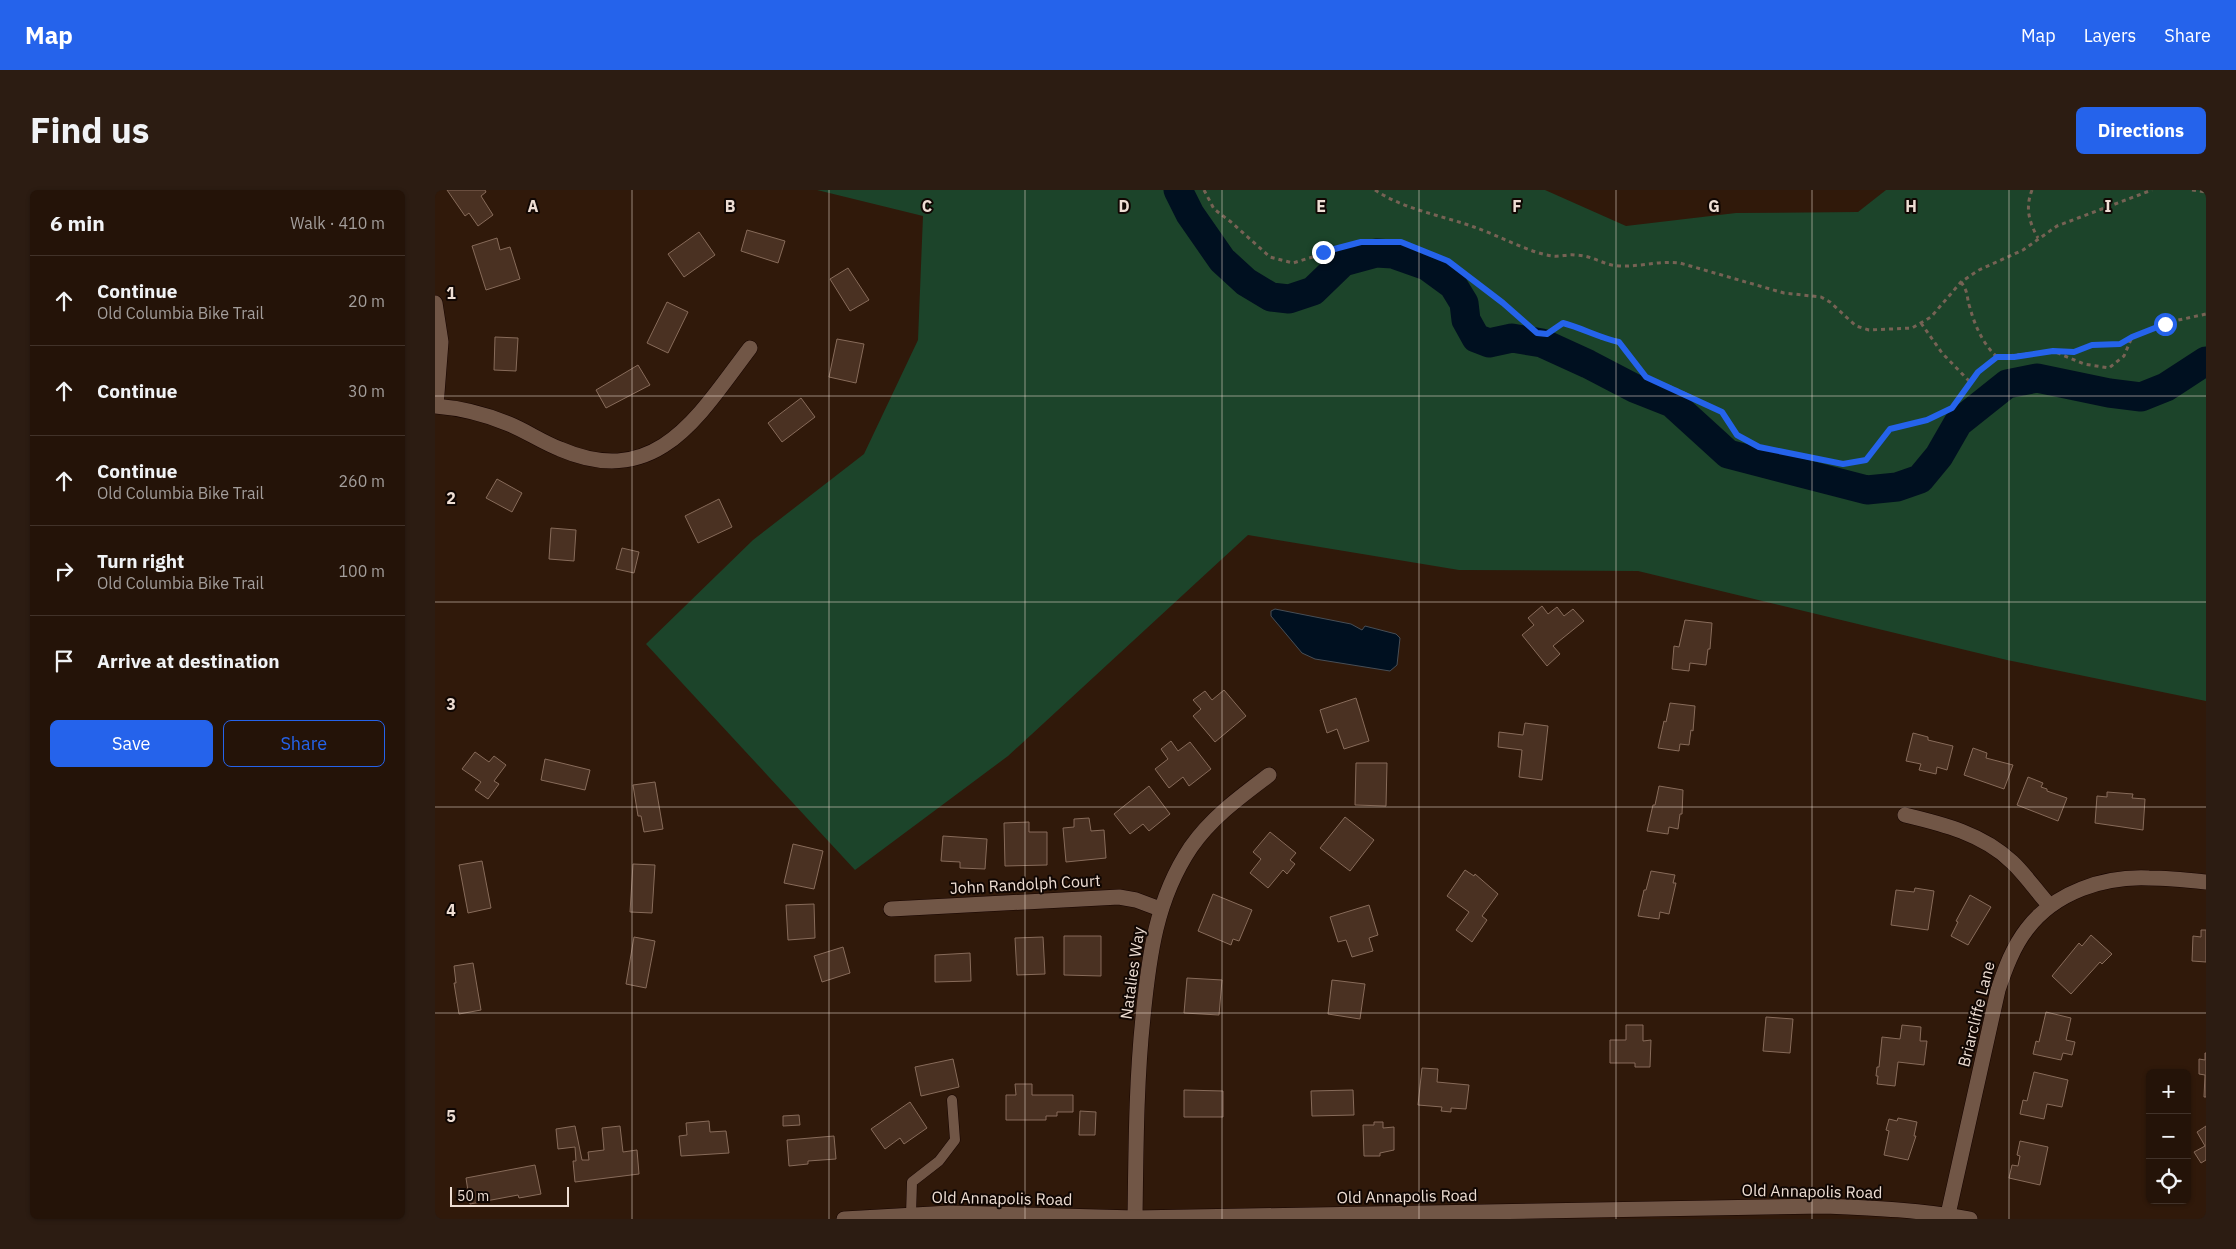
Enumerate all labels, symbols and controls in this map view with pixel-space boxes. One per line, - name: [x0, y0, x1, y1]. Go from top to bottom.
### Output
- text: Map: [25, 19, 73, 51]
- text: Map: [2021, 24, 2056, 47]
- text: Layers: [2084, 24, 2136, 47]
- text: Share: [2164, 24, 2211, 47]
- text: Find us: [30, 107, 149, 153]
- button: Directions: [2076, 107, 2206, 154]
- text: A: [528, 196, 539, 216]
- text: B: [725, 196, 736, 216]
- text: C: [922, 196, 932, 216]
- text: D: [1118, 196, 1130, 216]
- text: E: [1316, 196, 1326, 216]
- text: F: [1512, 196, 1522, 216]
- text: G: [1708, 196, 1720, 216]
- text: H: [1905, 196, 1917, 216]
- text: I: [2105, 196, 2112, 216]
- text: 6 min: [50, 209, 105, 237]
- text: Walk · 410 m: [290, 213, 385, 233]
- route end: [1312, 241, 1335, 264]
- text: Continue: [97, 279, 177, 303]
- text: 1: [446, 283, 456, 303]
- icon: ahead: [50, 287, 78, 315]
- text: 20 m: [348, 291, 385, 311]
- text: Old Columbia Bike Trail: [97, 303, 264, 323]
- route start: [2154, 313, 2177, 336]
- icon: ahead: [50, 377, 78, 405]
- text: Continue: [97, 379, 177, 403]
- text: 30 m: [348, 381, 385, 401]
- text: Continue: [97, 459, 177, 483]
- icon: ahead: [50, 467, 78, 495]
- text: 260 m: [338, 471, 385, 491]
- text: Old Columbia Bike Trail: [97, 483, 264, 503]
- text: 2: [446, 488, 456, 508]
- text: Turn right: [97, 549, 184, 573]
- icon: right: [50, 557, 78, 585]
- text: 100 m: [338, 561, 385, 581]
- text: Old Columbia Bike Trail: [97, 573, 264, 593]
- icon: arrive: [50, 647, 78, 675]
- text: Arrive at destination: [97, 649, 280, 673]
- text: 3: [446, 694, 456, 714]
- button: Save: [50, 720, 213, 767]
- button: Share: [223, 720, 385, 767]
- street label: John Randolph Court: [949, 870, 1101, 898]
- text: 4: [446, 900, 456, 920]
- street label: Natalies Way: [1116, 925, 1148, 1021]
- street label: Briarcliffe Lane: [1953, 959, 1999, 1069]
- map controls: [2146, 1069, 2191, 1204]
- button: +: [2146, 1069, 2191, 1114]
- text: 5: [446, 1106, 456, 1126]
- button: −: [2146, 1114, 2191, 1159]
- button: locate: [2146, 1159, 2191, 1204]
- street label: Old Annapolis Road: [1742, 1180, 1882, 1202]
- scale bar: [450, 1184, 569, 1207]
- street label: Old Annapolis Road: [1337, 1185, 1477, 1207]
- text: 50 m: [457, 1187, 489, 1205]
- street label: Old Annapolis Road: [932, 1187, 1072, 1209]

